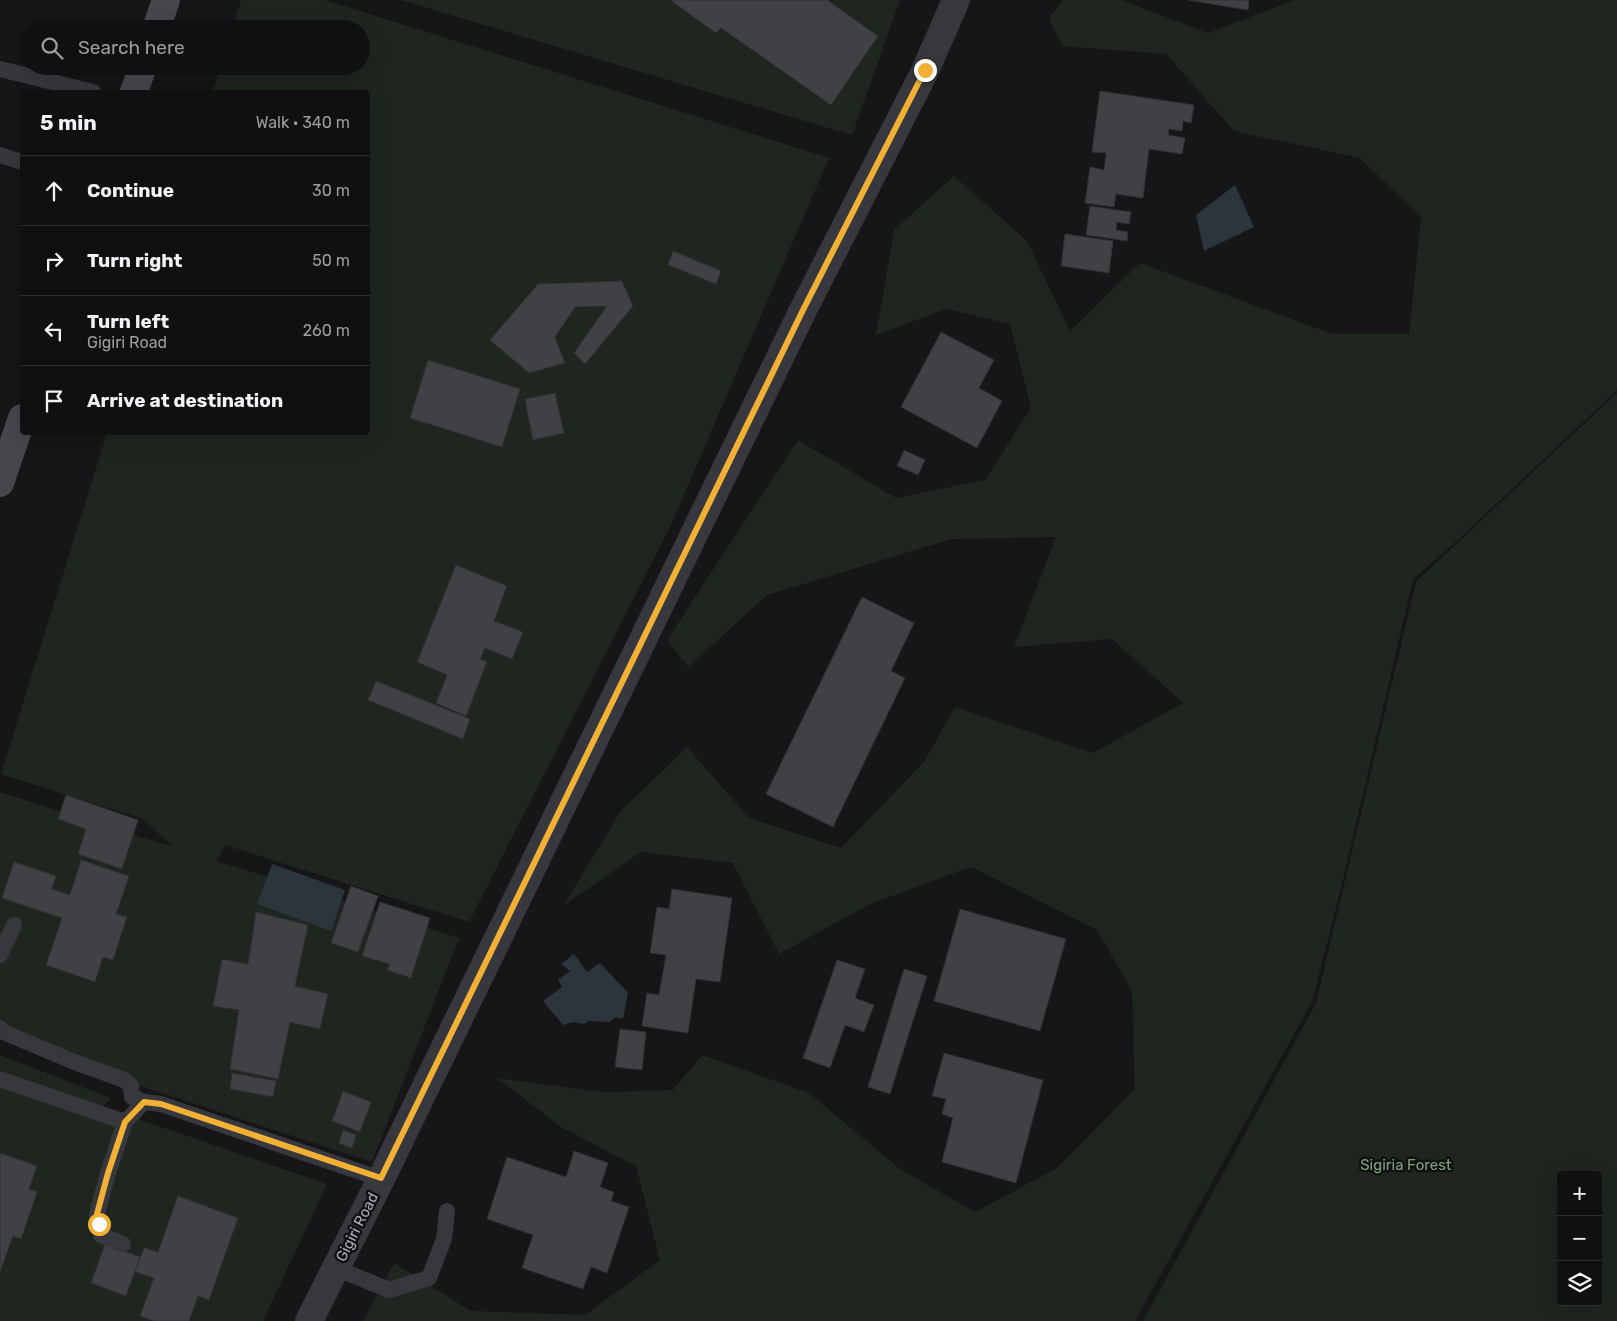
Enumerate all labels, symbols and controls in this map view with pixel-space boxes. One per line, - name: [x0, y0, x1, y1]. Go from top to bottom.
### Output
- search box: [20, 20, 370, 75]
- icon: search: [38, 34, 66, 62]
- text: Search here: [78, 36, 185, 59]
- route end: [914, 59, 937, 82]
- text: 5 min: [40, 110, 97, 135]
- text: Walk · 340 m: [256, 113, 350, 132]
- icon: ahead: [40, 177, 68, 205]
- text: Continue: [87, 179, 174, 202]
- text: 30 m: [312, 181, 350, 200]
- icon: right: [40, 247, 68, 275]
- text: Turn right: [87, 249, 182, 272]
- text: 50 m: [312, 251, 350, 270]
- text: Turn left: [87, 310, 169, 333]
- icon: left: [40, 317, 68, 345]
- text: 260 m: [303, 321, 350, 340]
- text: Gigiri Road: [87, 333, 167, 352]
- icon: arrive: [40, 387, 68, 415]
- text: Arrive at destination: [87, 389, 283, 412]
- park label: Sigiria Forest: [1360, 1156, 1452, 1174]
- map controls: [1557, 1171, 1602, 1306]
- button: +: [1557, 1171, 1602, 1216]
- street label: Gigiri Road: [332, 1190, 382, 1264]
- route start: [88, 1213, 111, 1236]
- button: −: [1557, 1216, 1602, 1261]
- button: layers: [1557, 1261, 1602, 1306]

